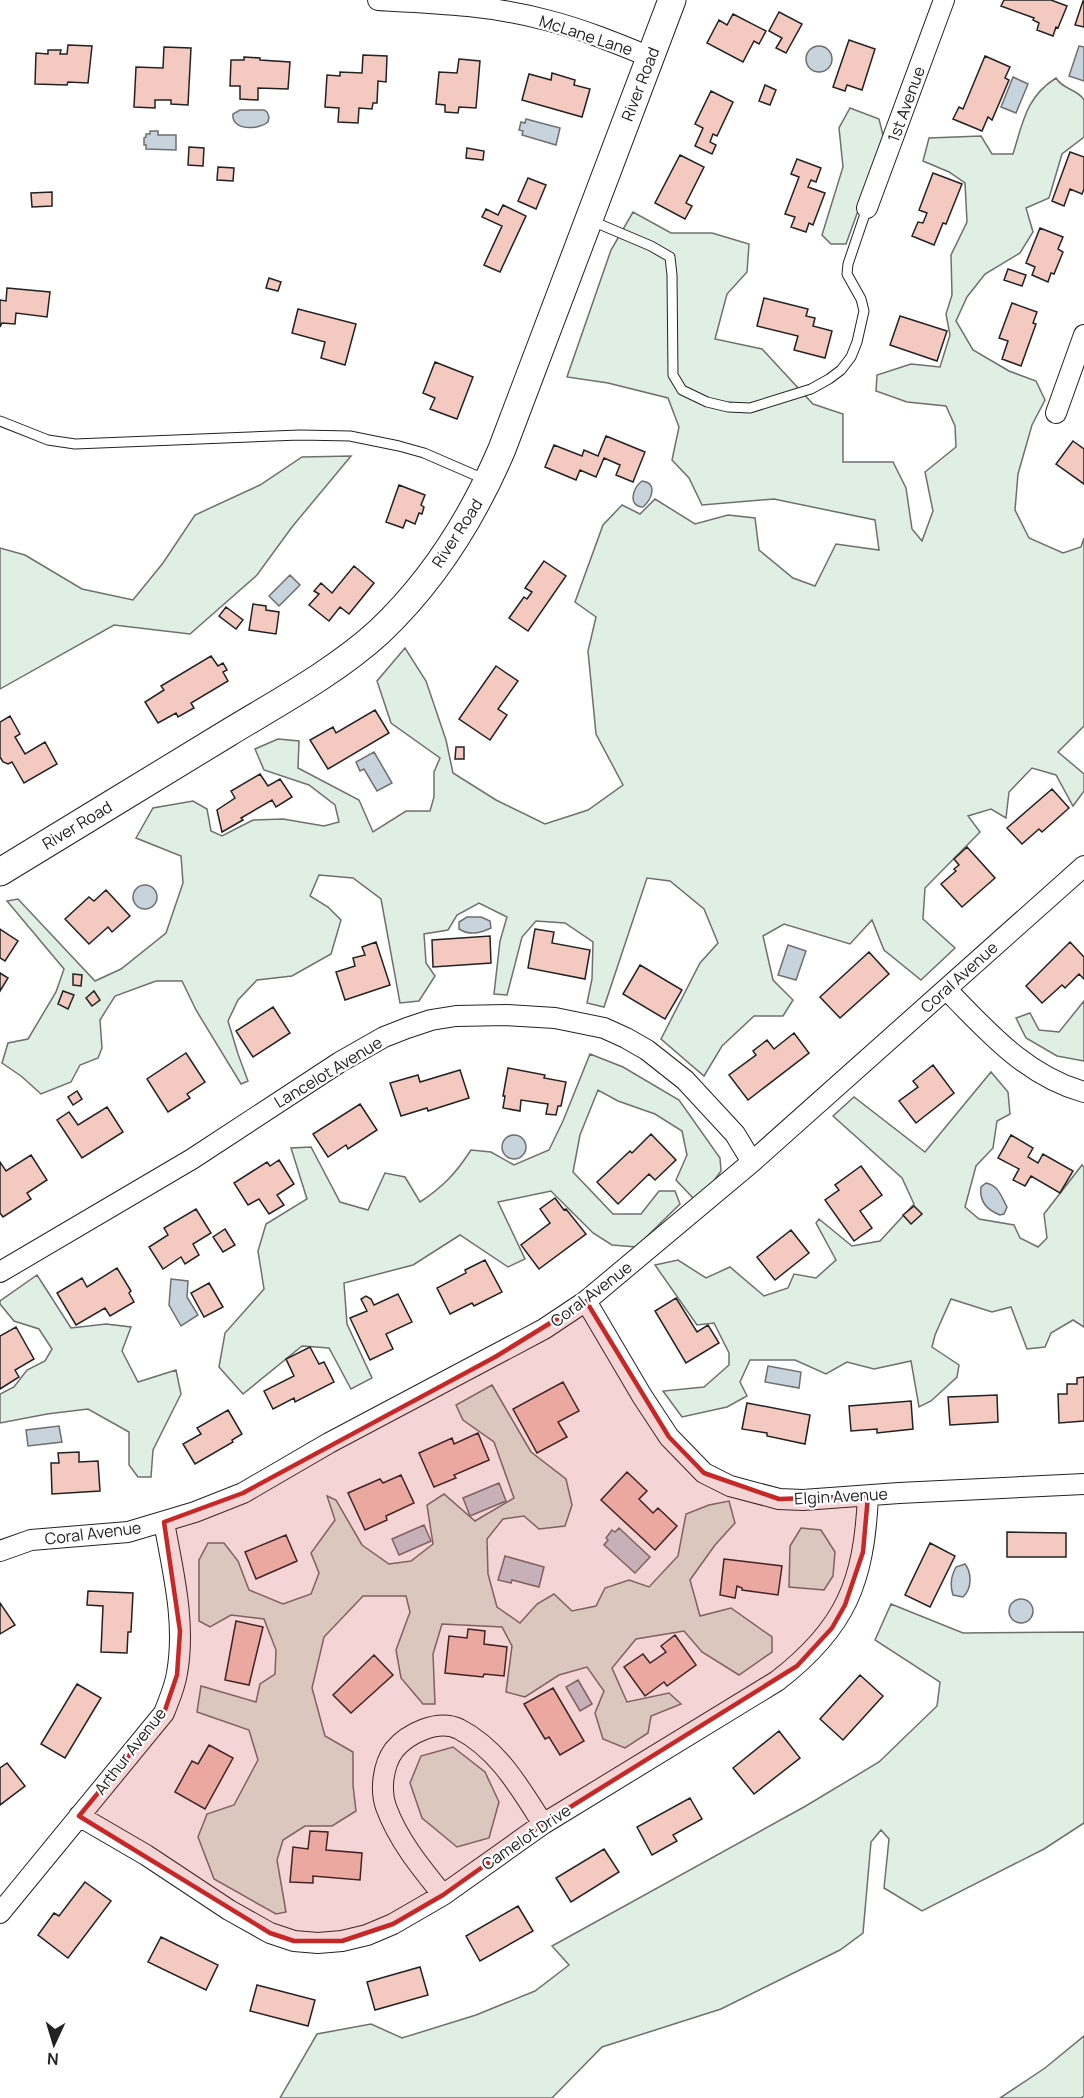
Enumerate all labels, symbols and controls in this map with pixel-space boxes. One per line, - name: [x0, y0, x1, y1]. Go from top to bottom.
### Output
- street label: McLane Lane: [536, 10, 636, 60]
- street label: River Road: [616, 44, 664, 124]
- street label: 1st Avenue: [882, 63, 930, 145]
- street label: River Road: [427, 494, 487, 572]
- street label: River Road: [38, 796, 116, 854]
- street label: Coral Avenue: [916, 936, 1002, 1018]
- street label: Lancelot Avenue: [270, 1031, 386, 1113]
- street label: Coral Avenue: [546, 1256, 636, 1332]
- street label: Elgin Avenue: [794, 1483, 888, 1509]
- street label: Coral Avenue: [44, 1516, 142, 1550]
- street label: Arthur Avenue: [89, 1703, 171, 1799]
- street label: Camelot Drive: [477, 1799, 575, 1875]
- north arrow: [24, 2014, 84, 2074]
- text: N: [46, 2048, 59, 2070]

